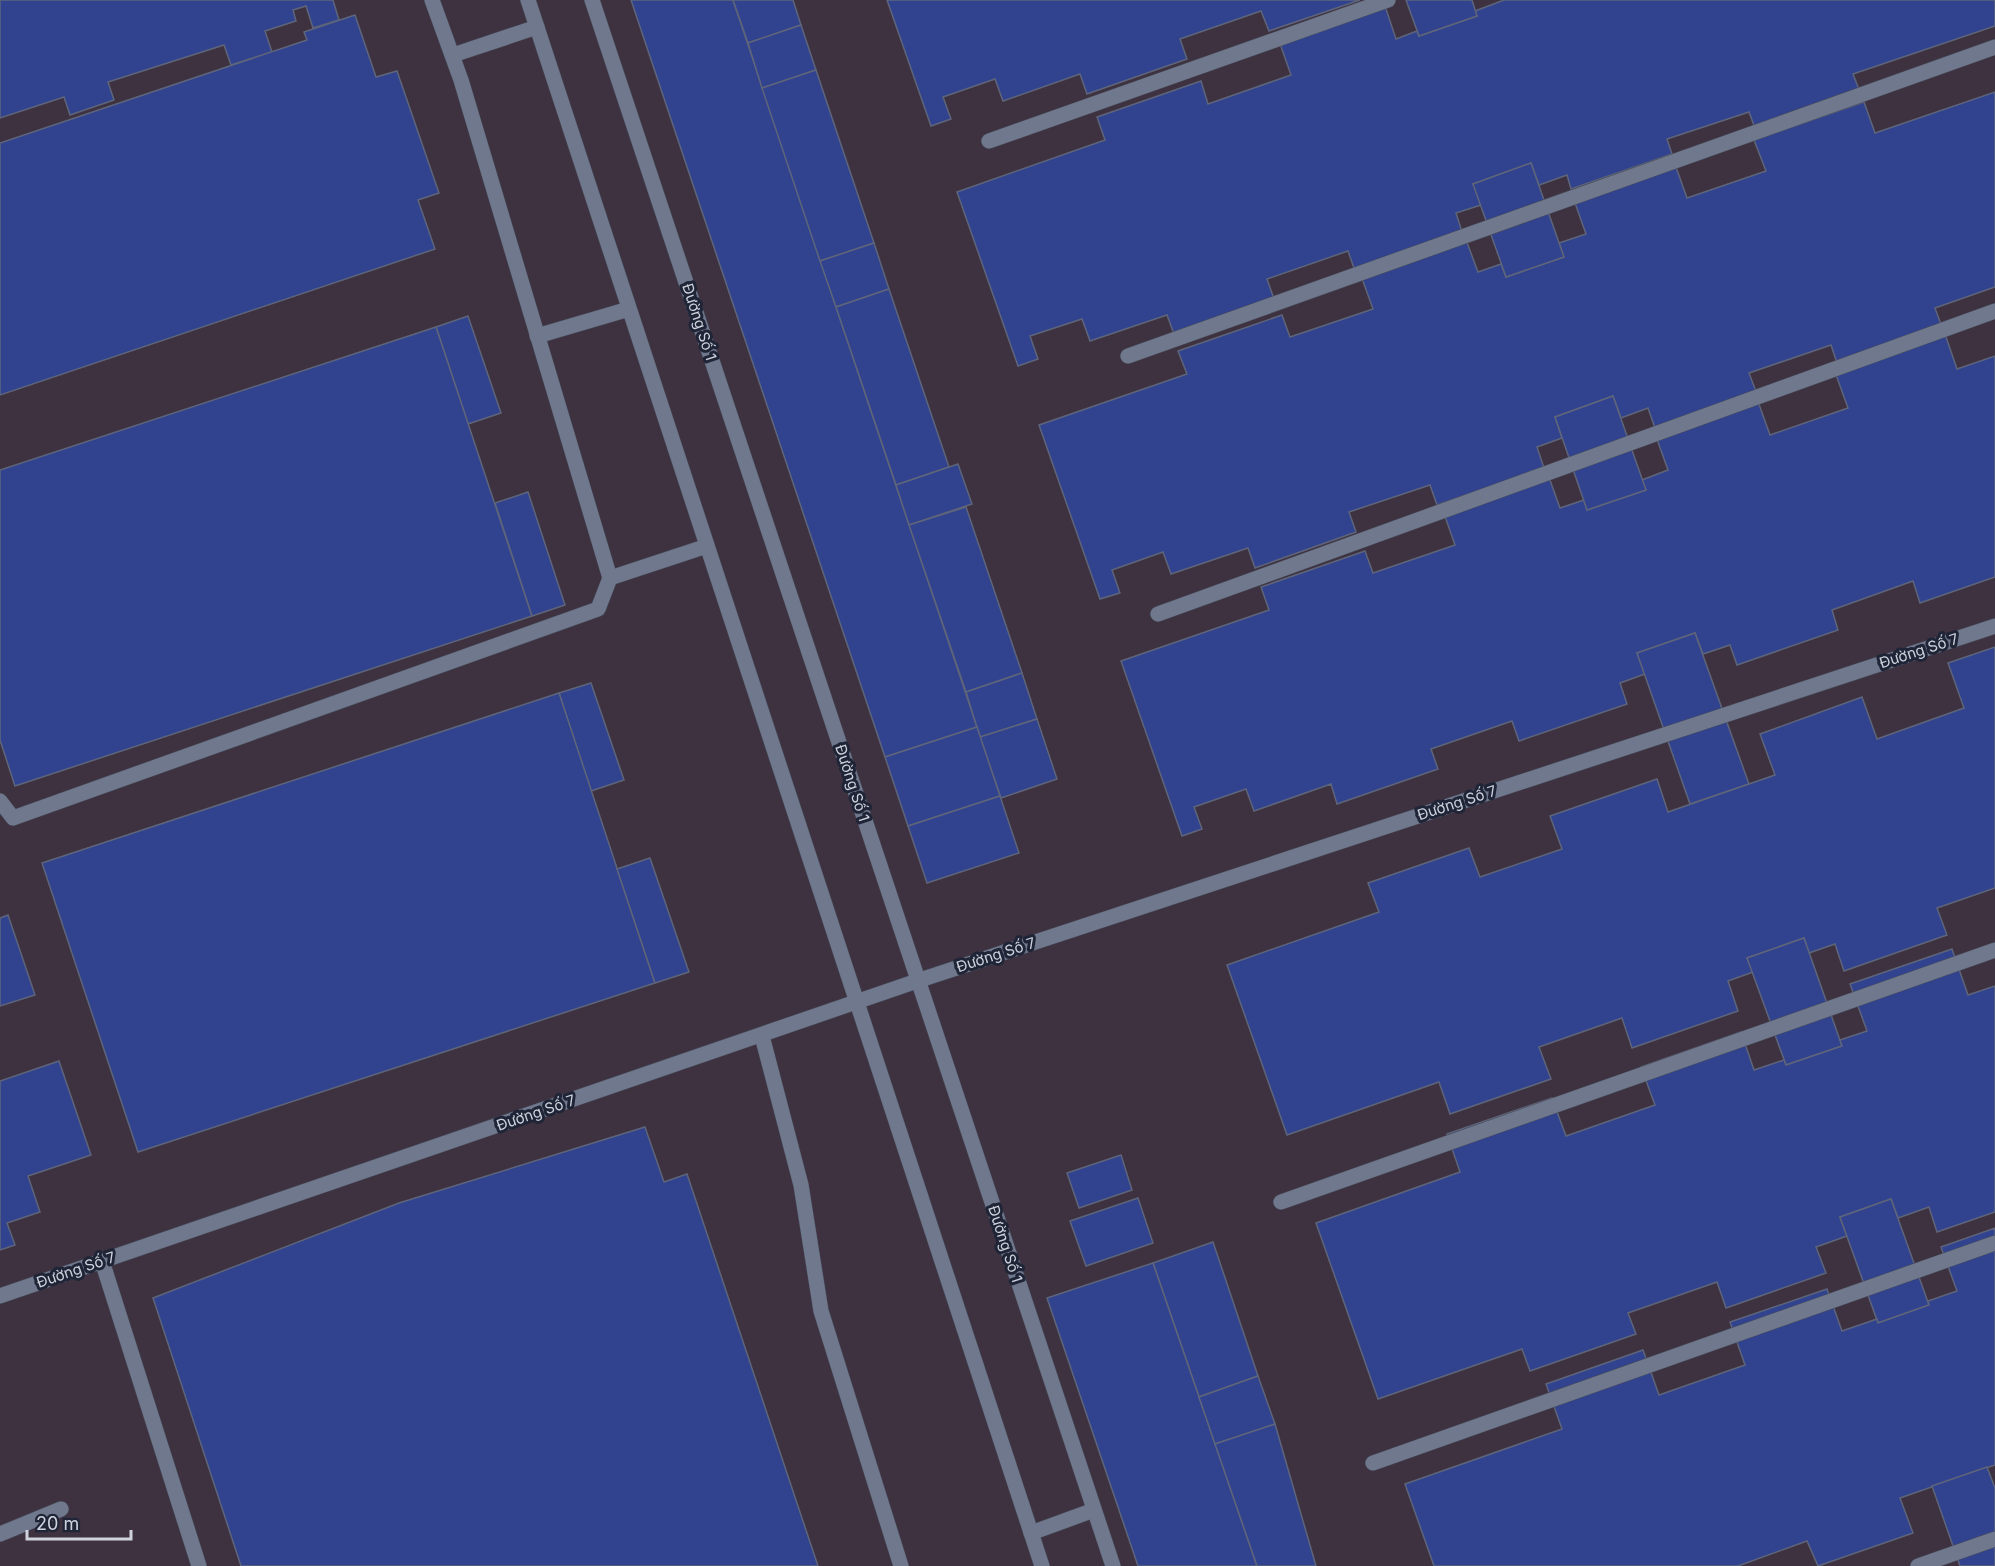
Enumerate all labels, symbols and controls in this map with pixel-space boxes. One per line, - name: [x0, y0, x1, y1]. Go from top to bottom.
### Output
- street label: Đường Số 1: [678, 281, 721, 363]
- street label: Đường Số 7: [1877, 629, 1961, 672]
- street label: Đường Số 1: [831, 742, 874, 824]
- street label: Đường Số 7: [1415, 781, 1499, 824]
- street label: Đường Số 7: [954, 933, 1038, 976]
- street label: Đường Số 7: [494, 1090, 578, 1135]
- street label: Đường Số 1: [984, 1203, 1027, 1285]
- street label: Đường Số 7: [34, 1247, 118, 1292]
- scale bar: [27, 1503, 130, 1541]
- text: 20 m: [36, 1513, 79, 1534]

